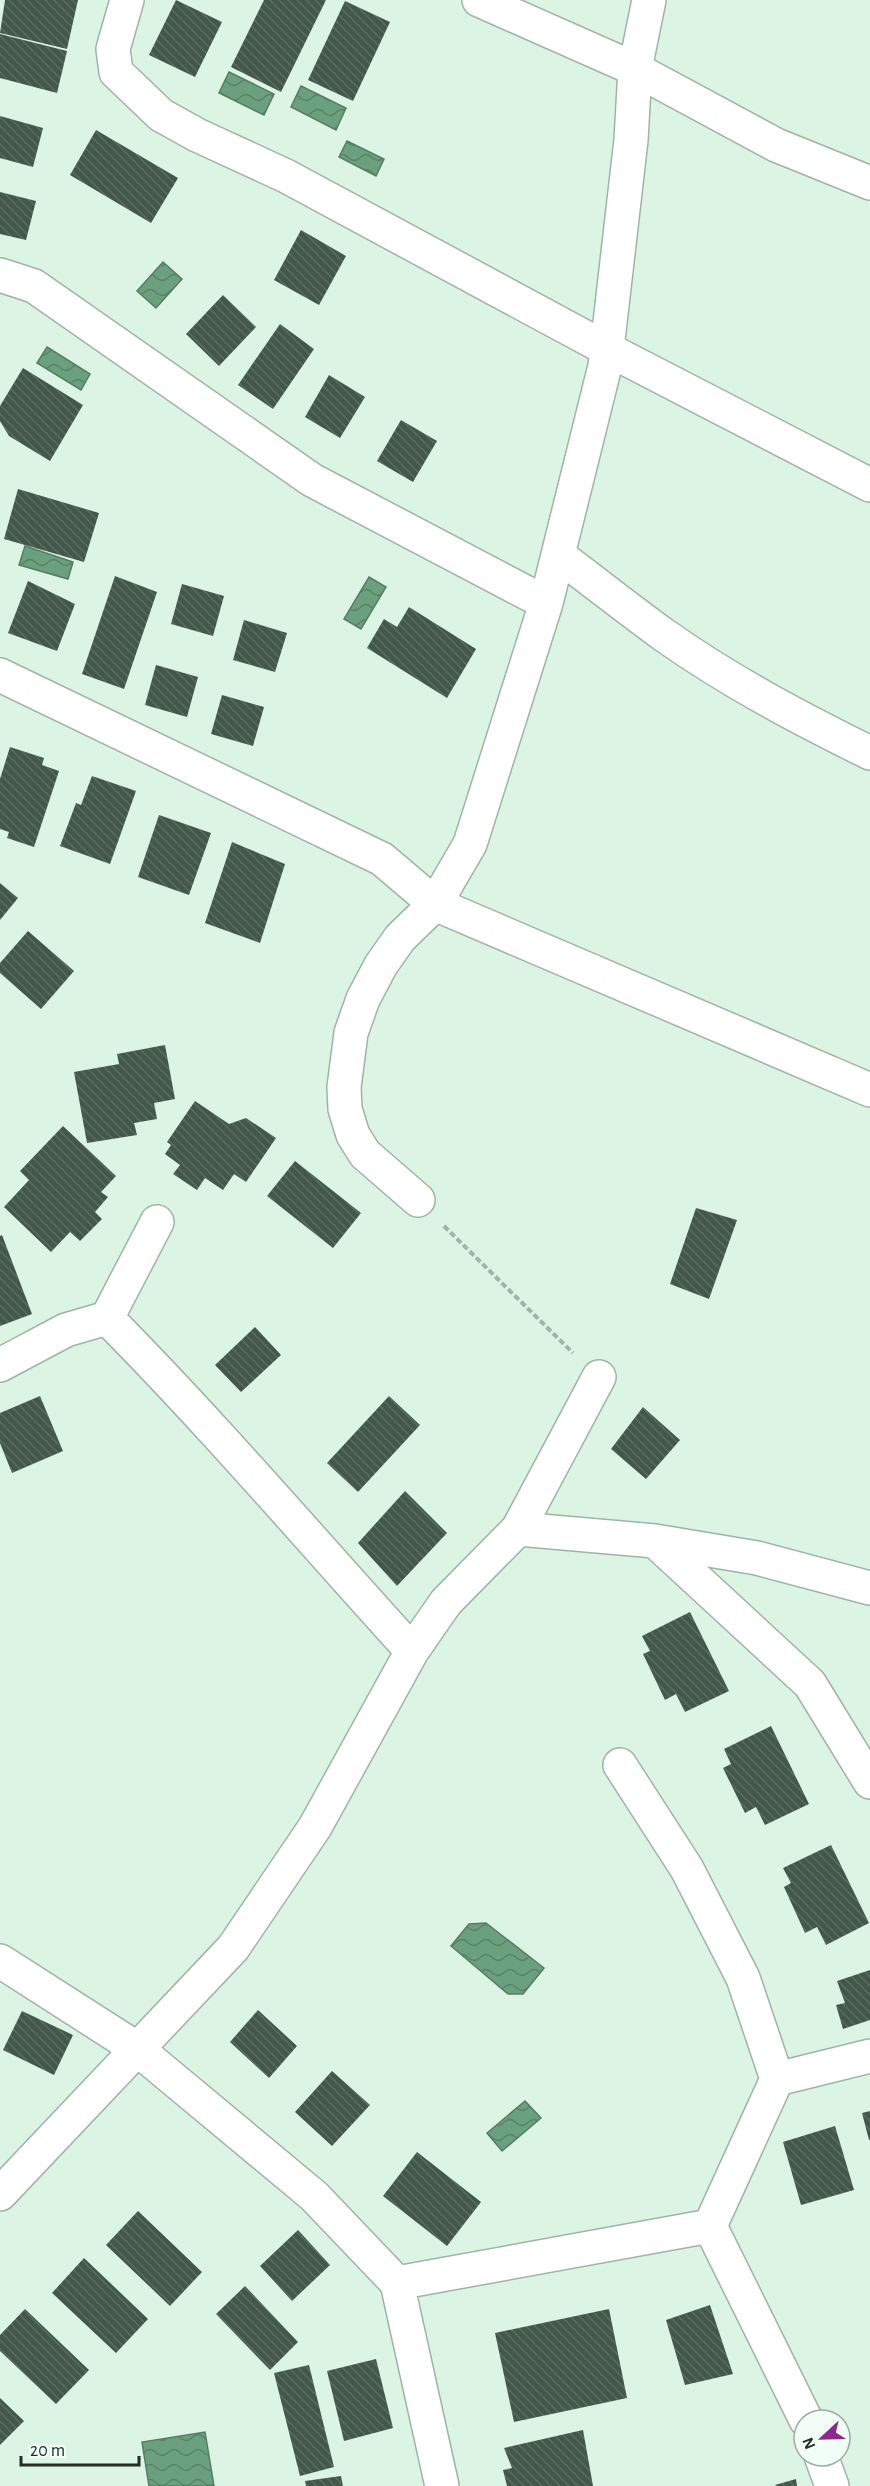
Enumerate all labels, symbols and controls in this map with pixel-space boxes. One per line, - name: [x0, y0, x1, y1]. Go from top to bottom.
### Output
- north arrow: [792, 2408, 852, 2468]
- scale bar: [21, 2429, 140, 2467]
- text: N: [800, 2435, 819, 2451]
- text: 20 m: [30, 2442, 65, 2460]

